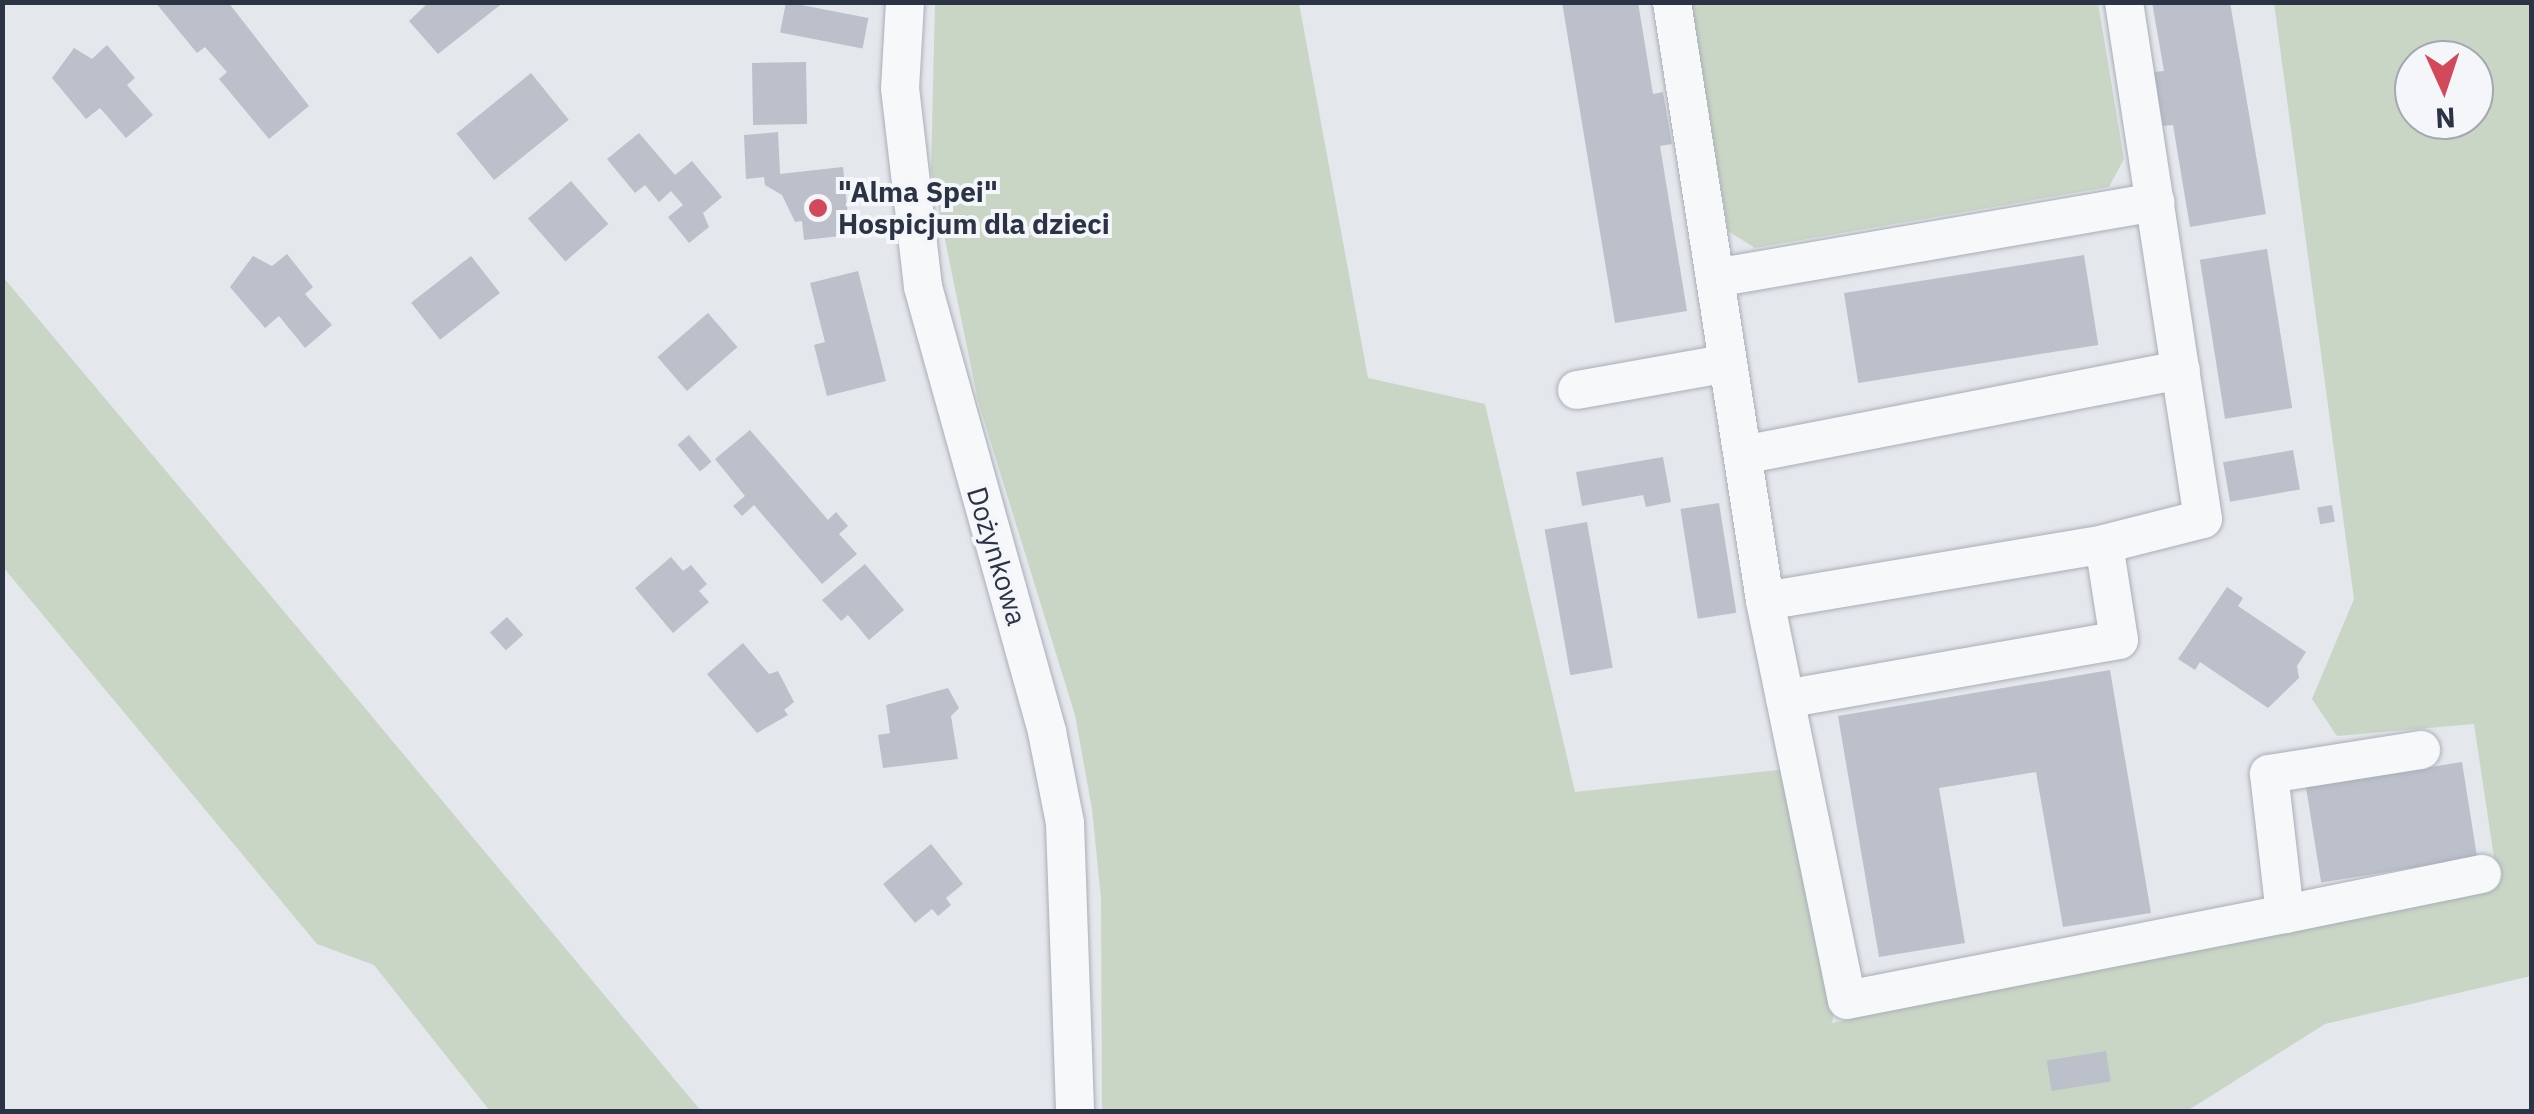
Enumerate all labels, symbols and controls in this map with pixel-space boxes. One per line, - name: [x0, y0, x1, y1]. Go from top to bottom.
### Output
- north arrow: [2394, 40, 2494, 140]
- text: N: [2434, 99, 2457, 137]
- place label: "Alma Spei" Hospicjum dla dzieci: [838, 175, 1110, 241]
- marker: "Alma Spei" Hospicjum dla dzieci: [807, 197, 829, 219]
- street label: Dożynkowa: [960, 483, 1034, 629]

